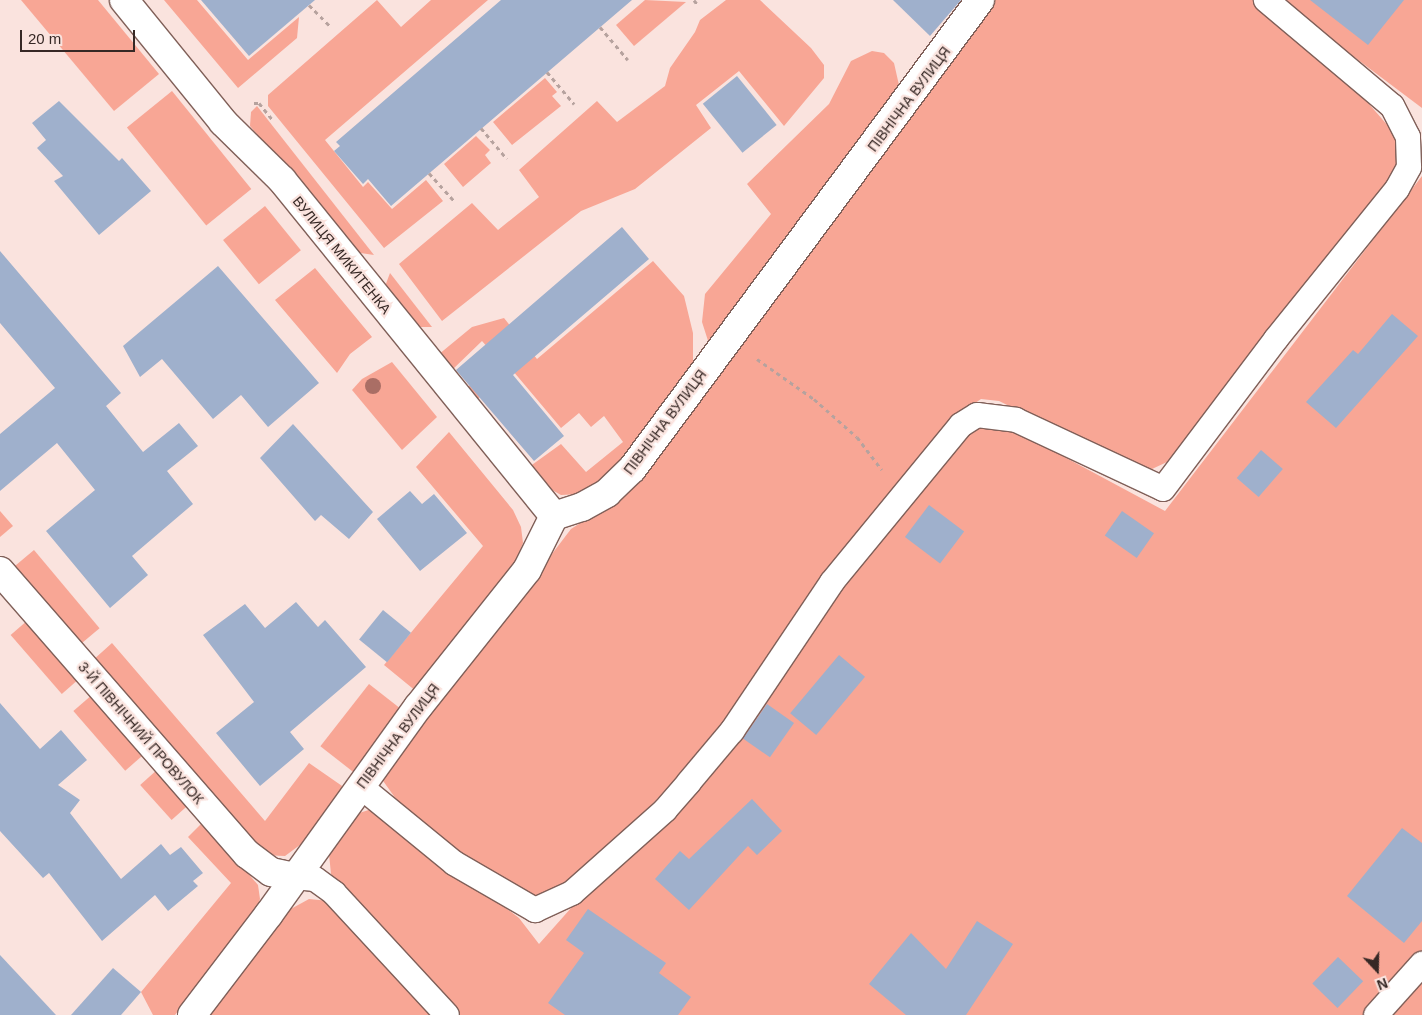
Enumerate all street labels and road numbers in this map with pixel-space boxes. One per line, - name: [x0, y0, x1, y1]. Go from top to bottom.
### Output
- street label: ПІВНІЧНА ВУЛИЦЯ: [864, 43, 954, 155]
- street label: ВУЛИЦЯ МИКИТЕНКА: [289, 193, 395, 317]
- street label: ПІВНІЧНА ВУЛИЦЯ: [620, 366, 710, 478]
- street label: 3-Й ПІВНІЧНИЙ ПРОВУЛОК: [75, 659, 207, 807]
- street label: ПІВНІЧНА ВУЛИЦЯ: [353, 680, 443, 792]

